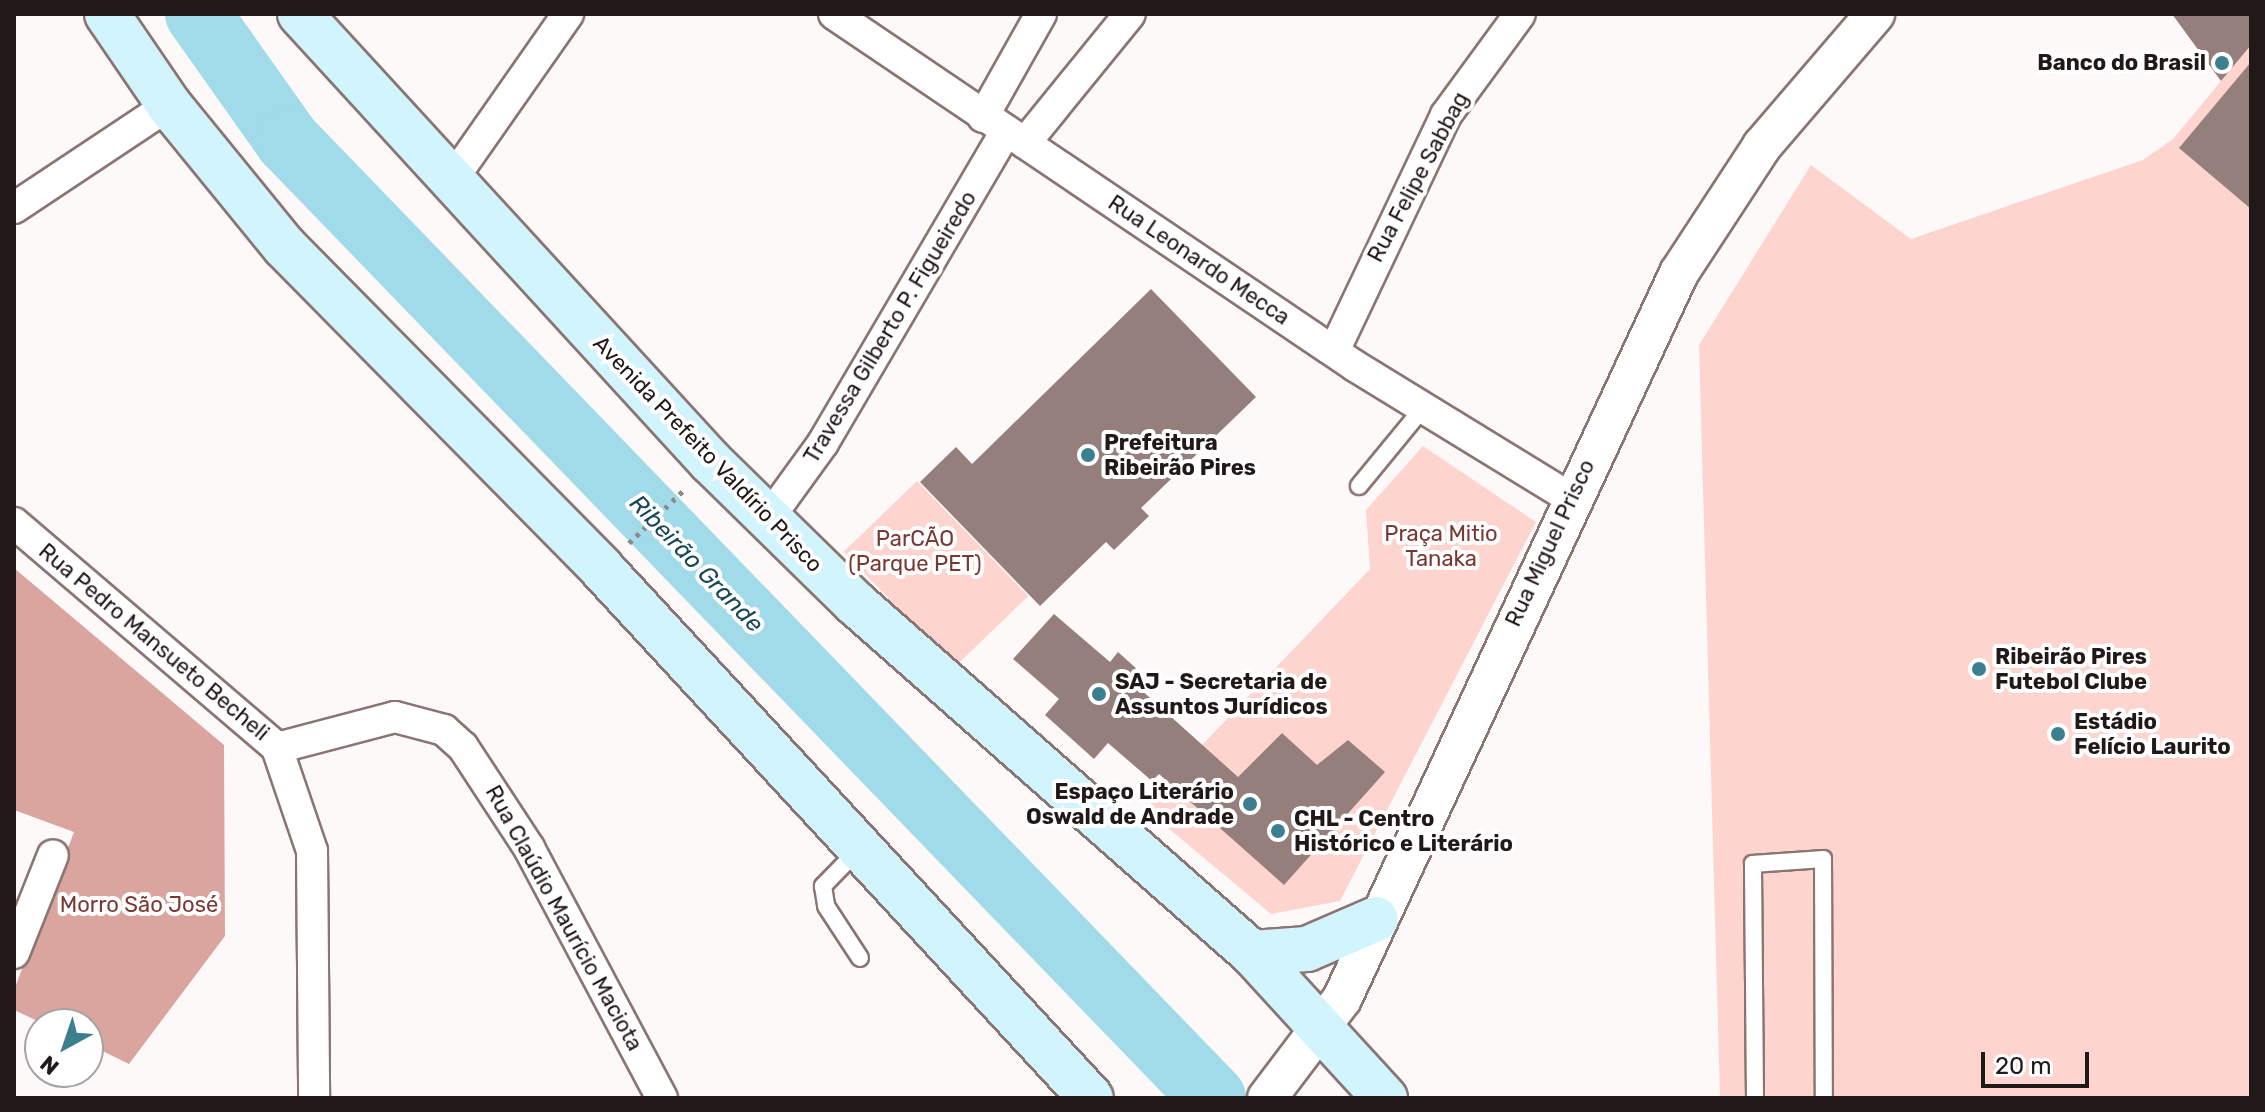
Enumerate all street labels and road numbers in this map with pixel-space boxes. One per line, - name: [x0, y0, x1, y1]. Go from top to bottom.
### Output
- street label: Rua Felipe Sabbag: [1362, 87, 1474, 267]
- street label: Travessa Gilberto P. Figueiredo: [798, 186, 982, 468]
- street label: Rua Leonardo Mecca: [1103, 189, 1295, 331]
- street label: Avenida Prefeito Valdírio Prisco: [588, 330, 828, 578]
- street label: Rua Miguel Prisco: [1500, 455, 1600, 631]
- street label: Rua Pedro Mansueto Becheli: [33, 538, 275, 746]
- street label: Rua Claúdio Maurício Maciota: [480, 781, 648, 1055]

